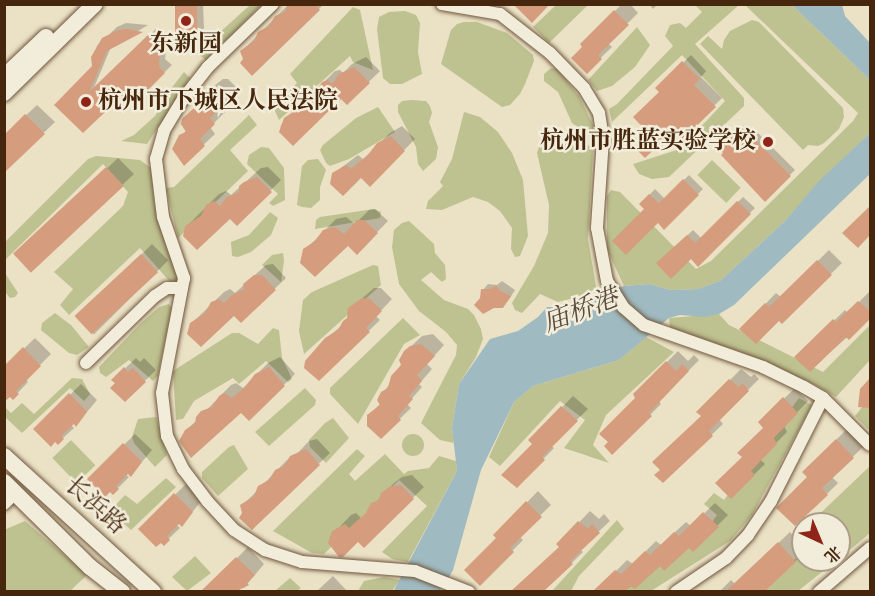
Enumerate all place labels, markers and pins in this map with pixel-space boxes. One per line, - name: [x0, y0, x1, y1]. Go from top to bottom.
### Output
- marker: 东新园: [179, 14, 193, 28]
- place label: 东新园: [150, 31, 222, 59]
- place label: 杭州市下城区人民法院: [98, 88, 338, 116]
- marker: 杭州市下城区人民法院: [79, 95, 93, 109]
- place label: 杭州市胜蓝实验学校: [540, 128, 756, 156]
- marker: 杭州市胜蓝实验学校: [761, 135, 775, 149]

